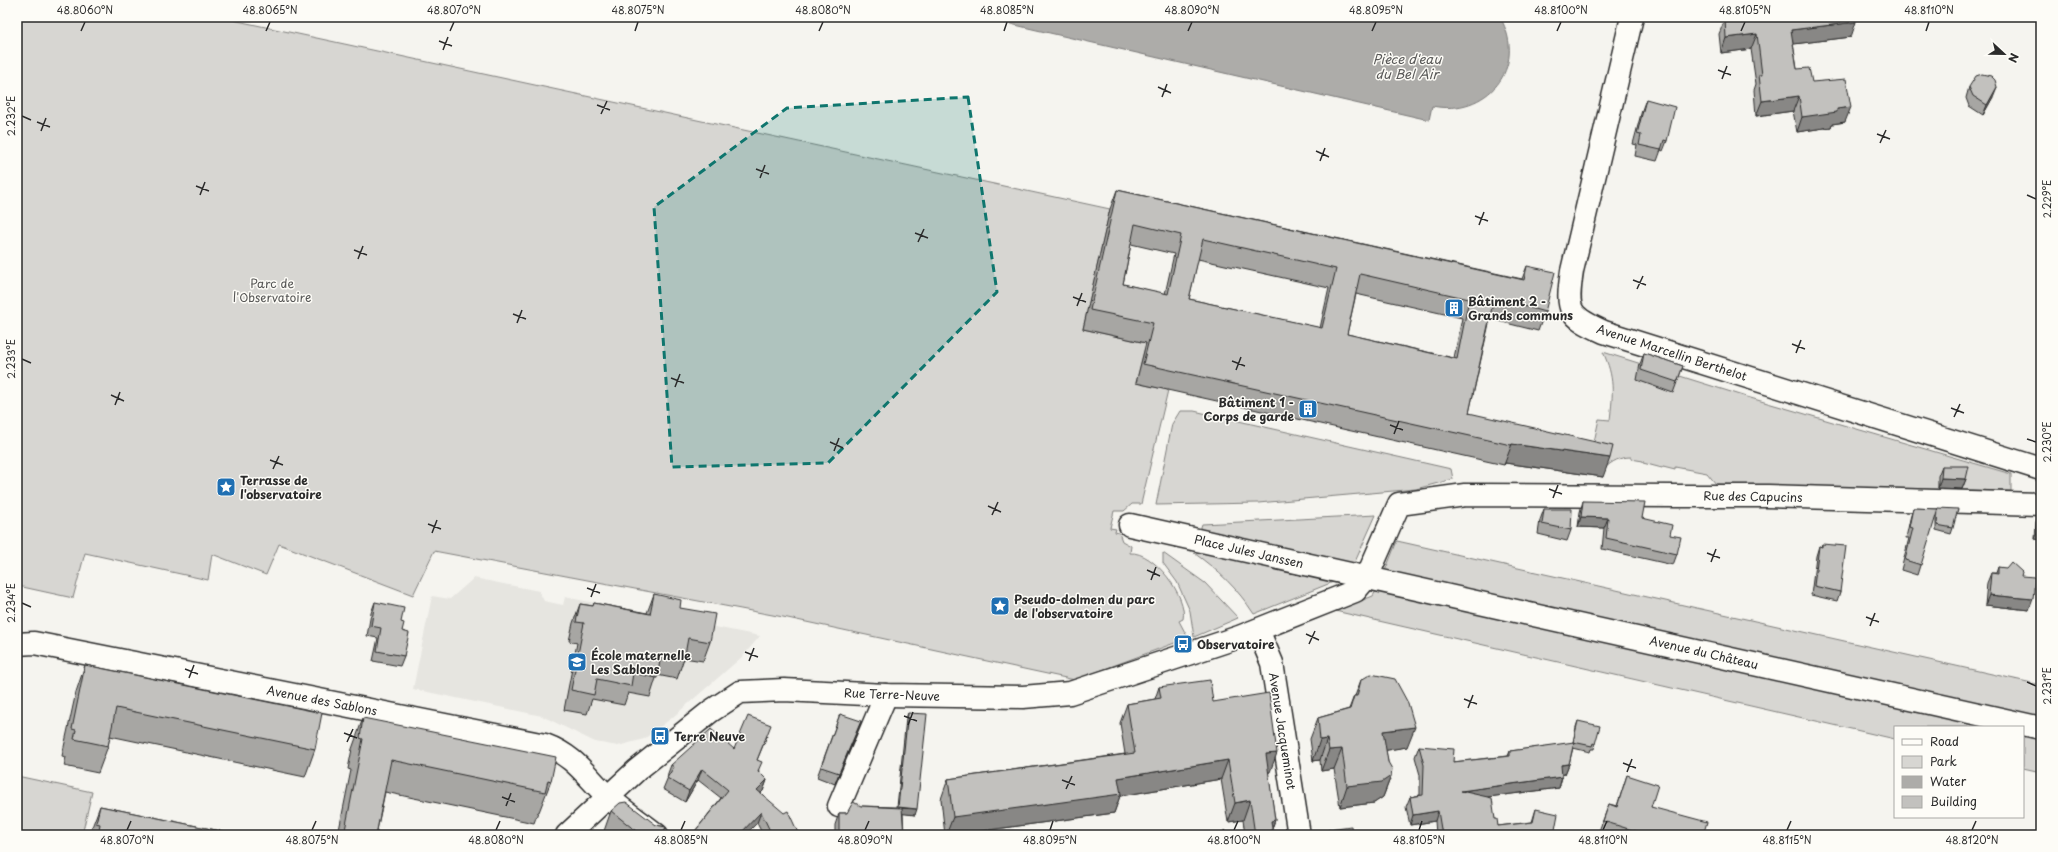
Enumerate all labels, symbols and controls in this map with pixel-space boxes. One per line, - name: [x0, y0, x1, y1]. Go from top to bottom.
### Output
- text: 48.8060°N: [57, 2, 113, 17]
- text: 48.8065°N: [242, 2, 298, 17]
- text: 48.8070°N: [427, 2, 481, 17]
- text: 48.8075°N: [611, 2, 665, 17]
- text: 48.8080°N: [795, 2, 851, 17]
- text: 48.8085°N: [980, 2, 1034, 17]
- text: 48.8090°N: [1164, 2, 1220, 17]
- text: 48.8095°N: [1349, 2, 1403, 17]
- text: 48.8100°N: [1534, 2, 1588, 17]
- text: 48.8105°N: [1719, 2, 1771, 17]
- text: 48.8110°N: [1904, 2, 1954, 17]
- north arrow: [1984, 34, 2024, 74]
- water label: Pièce d'eau du Bel Air: [1373, 49, 1442, 83]
- text: N: [2004, 51, 2023, 65]
- text: 2.232°E: [3, 96, 18, 136]
- text: 2.229°E: [2039, 180, 2054, 218]
- park label: Parc de l'Observatoire: [233, 274, 311, 306]
- place label: Bâtiment 2 - Grands communs: [1468, 292, 1573, 324]
- building icon: Bâtiment 2 - Grands communs: [1443, 297, 1465, 319]
- street label: Avenue Marcellin Berthelot: [1594, 319, 1750, 385]
- text: 2.233°E: [3, 339, 18, 379]
- place label: Bâtiment 1 - Corps de garde: [1203, 393, 1294, 425]
- building icon: Bâtiment 1 - Corps de garde: [1297, 398, 1319, 420]
- text: 2.230°E: [2039, 422, 2054, 462]
- place label: Terrasse de l'observatoire: [240, 471, 322, 503]
- place icon: Terrasse de l'observatoire: [215, 476, 237, 498]
- street label: Rue des Capucins: [1703, 486, 1803, 506]
- street label: Place Jules Janssen: [1193, 530, 1305, 572]
- text: 2.234°E: [3, 583, 18, 623]
- place label: Pseudo-dolmen du parc de l'observatoire: [1014, 590, 1155, 622]
- place icon: Pseudo-dolmen du parc de l'observatoire: [989, 595, 1011, 617]
- street label: Avenue du Château: [1648, 631, 1760, 673]
- bus stop icon: Observatoire: [1172, 633, 1194, 655]
- place label: Observatoire: [1197, 635, 1275, 653]
- place label: École maternelle Les Sablons: [591, 646, 691, 678]
- school or university icon: École maternelle Les Sablons: [566, 651, 588, 673]
- text: 2.231°E: [2039, 667, 2054, 705]
- street label: Avenue Jacqueminot: [1265, 671, 1301, 791]
- street label: Avenue des Sablons: [265, 680, 379, 720]
- street label: Rue Terre-Neuve: [844, 683, 941, 705]
- bus stop icon: Terre Neuve: [649, 725, 671, 747]
- legend: [1894, 726, 2024, 818]
- place label: Terre Neuve: [674, 727, 746, 745]
- text: Road: [1930, 732, 1959, 750]
- text: Park: [1930, 752, 1957, 770]
- text: Water: [1930, 772, 1967, 790]
- text: Building: [1930, 792, 1977, 810]
- text: 48.8070°N: [100, 832, 154, 847]
- text: 48.8075°N: [285, 832, 339, 847]
- text: 48.8080°N: [468, 832, 524, 847]
- text: 48.8085°N: [654, 832, 708, 847]
- text: 48.8090°N: [837, 832, 893, 847]
- text: 48.8095°N: [1023, 832, 1077, 847]
- text: 48.8100°N: [1207, 832, 1261, 847]
- text: 48.8105°N: [1393, 832, 1445, 847]
- text: 48.8110°N: [1578, 832, 1628, 847]
- text: 48.8115°N: [1762, 832, 1812, 847]
- text: 48.8120°N: [1945, 832, 1999, 847]

